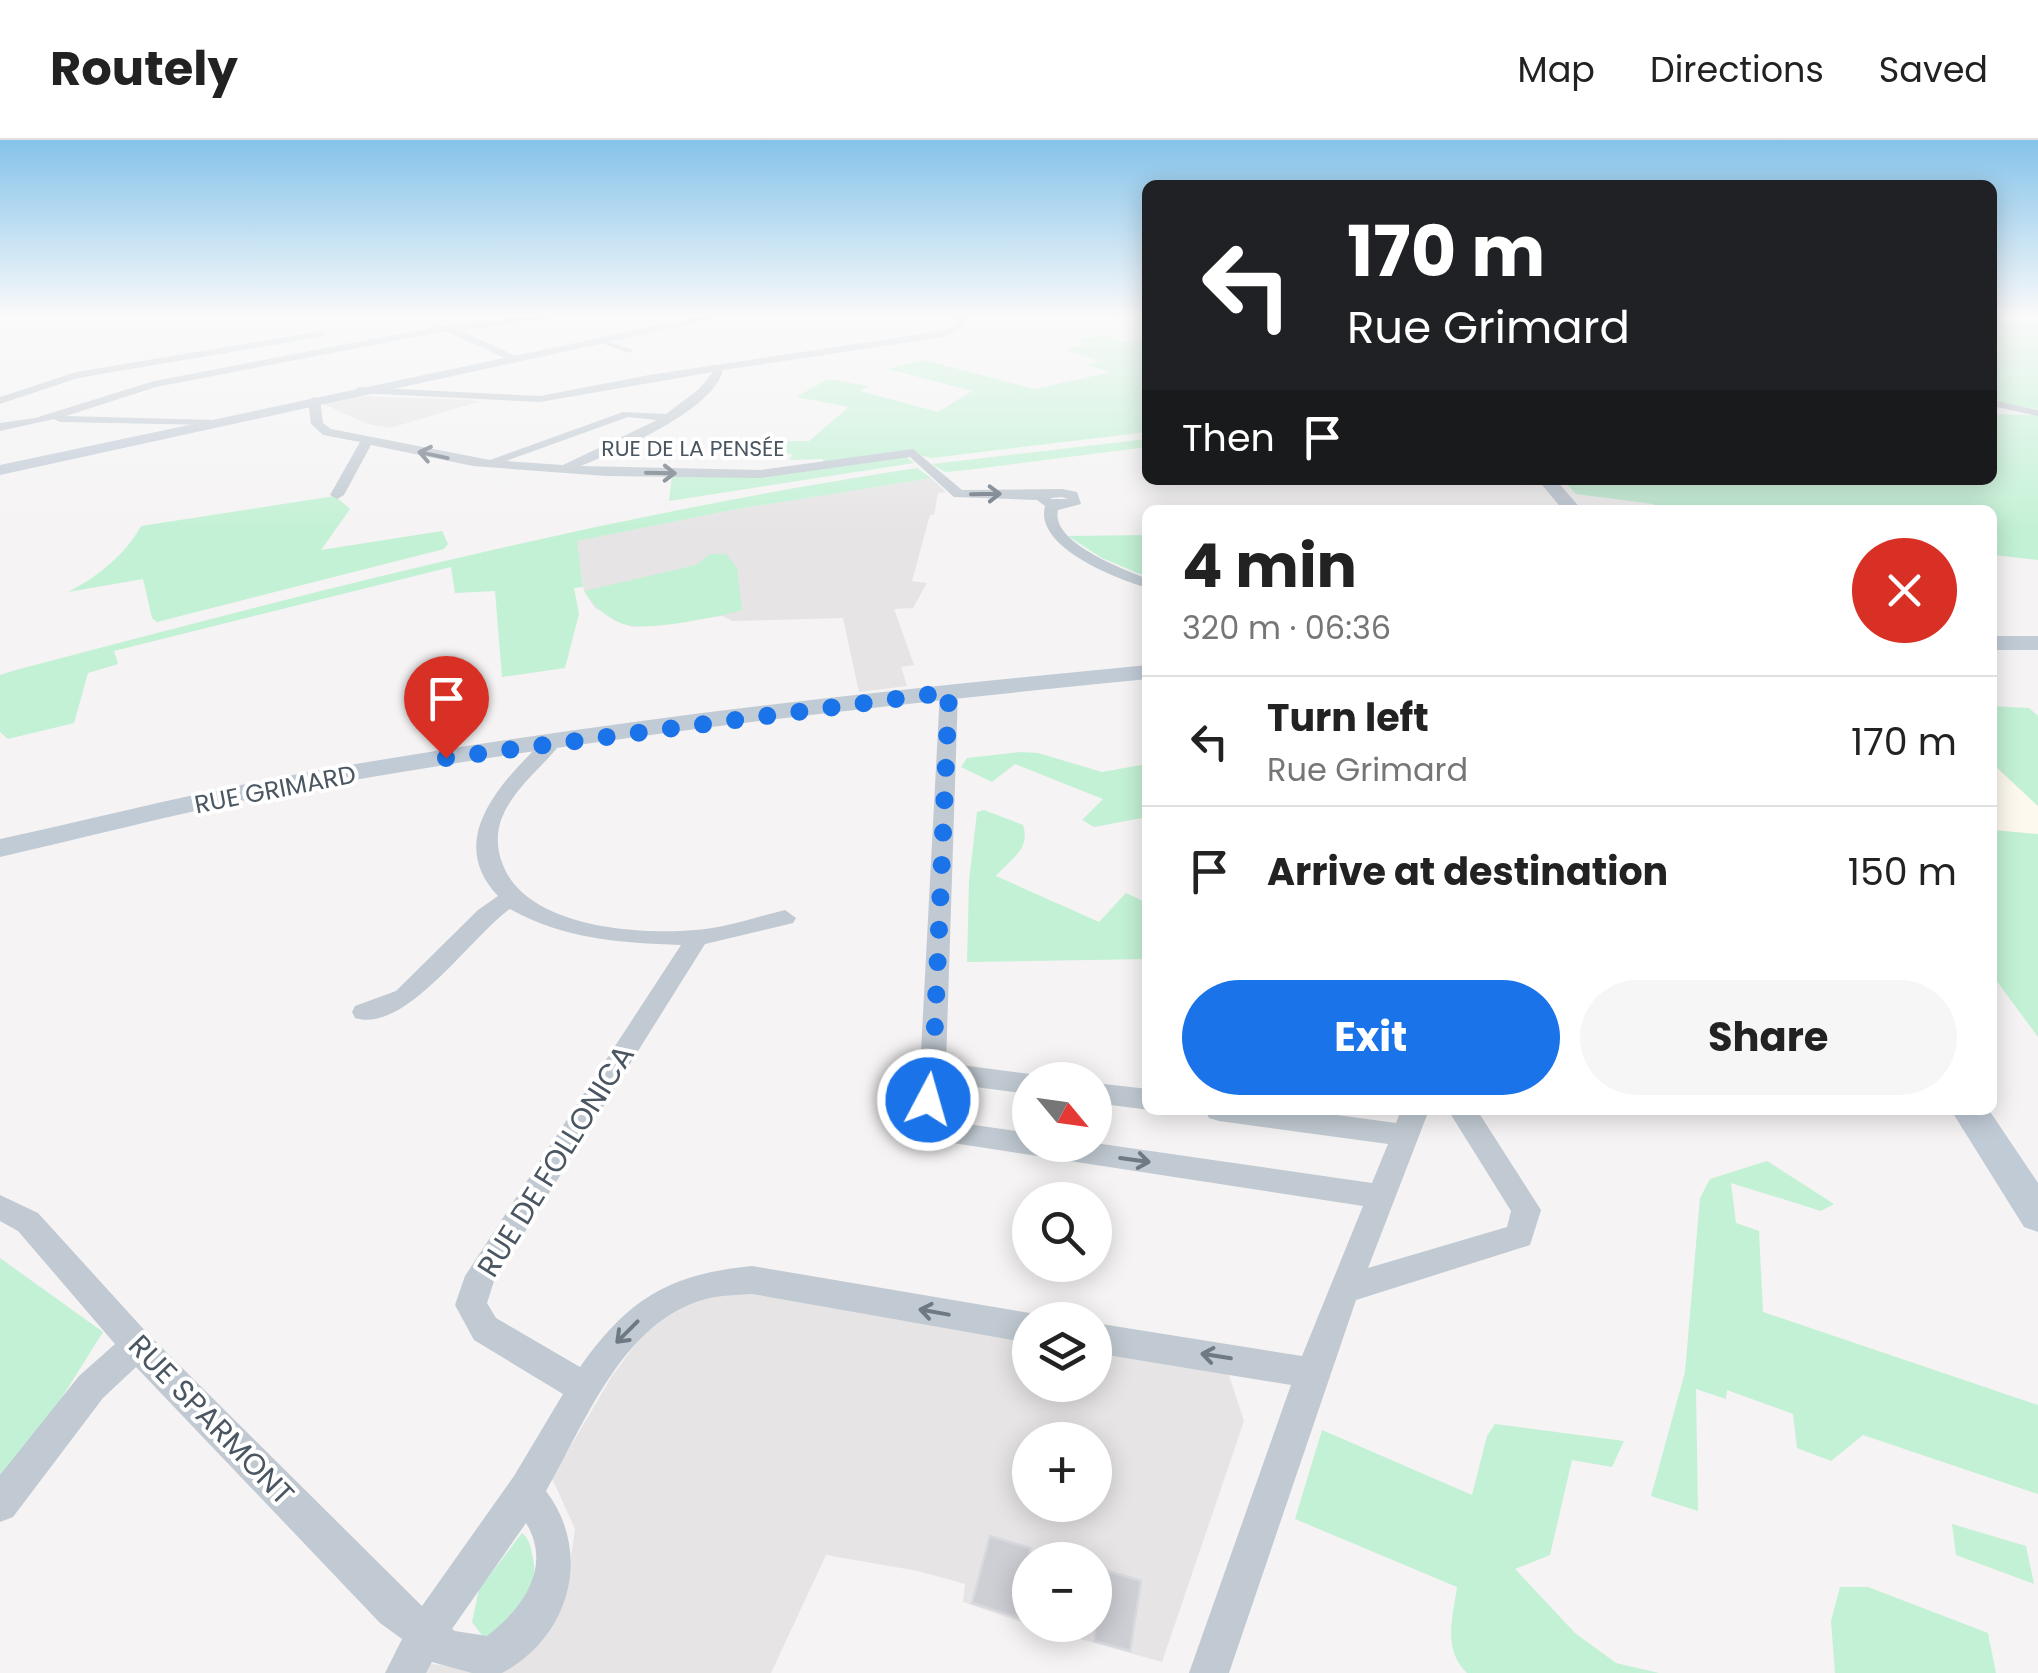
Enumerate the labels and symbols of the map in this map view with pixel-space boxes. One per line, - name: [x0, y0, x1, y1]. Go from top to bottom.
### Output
- street label: RUE DE LA PENSÉE: [601, 433, 785, 464]
- one-way arrow: [418, 445, 450, 463]
- one-way arrow: [645, 464, 677, 483]
- one-way arrow: [968, 484, 1001, 504]
- pin: [404, 656, 489, 759]
- street label: RUE GRIMARD: [191, 757, 359, 822]
- street label: RUE DE FOLLONICA: [467, 1036, 644, 1285]
- position arrow: [876, 1048, 980, 1152]
- north arrow: [1012, 1062, 1112, 1162]
- one-way arrow: [1118, 1152, 1150, 1170]
- one-way arrow: [918, 1302, 951, 1321]
- one-way arrow: [615, 1319, 640, 1344]
- street label: RUE SPARMONT: [119, 1325, 304, 1514]
- one-way arrow: [1201, 1347, 1233, 1365]

